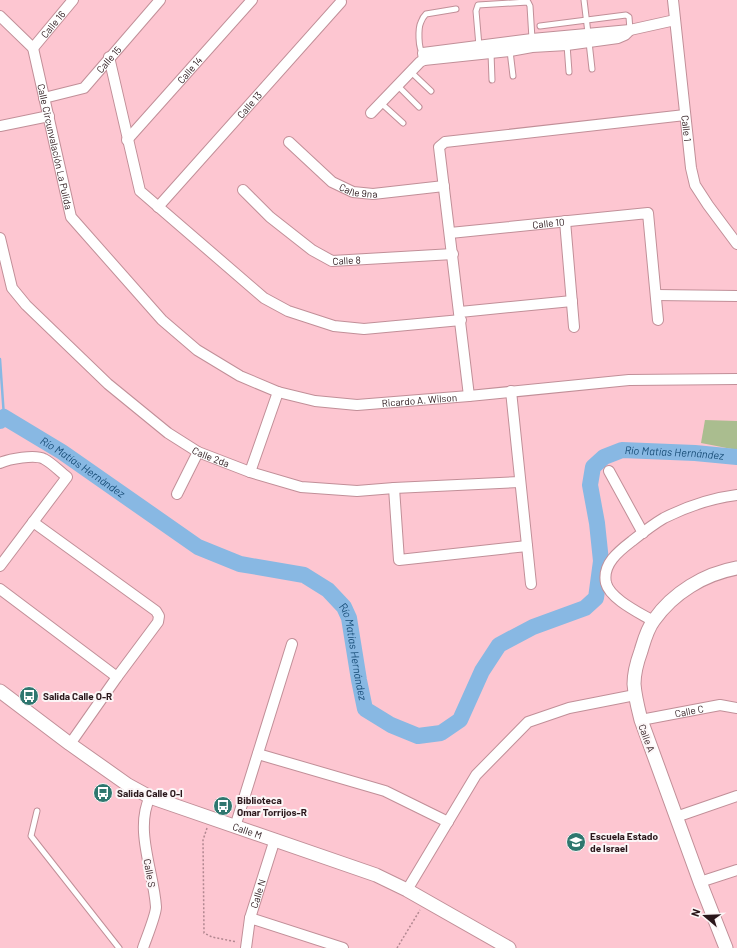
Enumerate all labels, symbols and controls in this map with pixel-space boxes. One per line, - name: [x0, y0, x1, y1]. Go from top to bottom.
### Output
- street label: Calle 16: [38, 8, 68, 40]
- street label: Calle 15: [94, 43, 124, 75]
- street label: Calle 14: [174, 54, 205, 86]
- street label: Calle Circunvalación La Pulida: [35, 83, 75, 211]
- street label: Calle 13: [234, 89, 264, 121]
- street label: Calle 1: [679, 114, 694, 142]
- street label: Calle 9na: [337, 180, 378, 200]
- street label: Calle 10: [532, 215, 565, 231]
- street label: Calle 8: [332, 253, 361, 267]
- street label: Ricardo A. Wilson: [381, 391, 458, 409]
- water label: Río Matías Hernández: [38, 434, 128, 500]
- water label: Río Matías Hernández: [624, 443, 725, 462]
- street label: Calle 2da: [190, 444, 231, 470]
- water label: Río Matías Hernández: [337, 599, 370, 702]
- bus stop icon: Salida Calle O-R: [18, 685, 40, 707]
- place label: Salida Calle O-R: [43, 690, 112, 702]
- street label: Calle C: [674, 702, 705, 719]
- street label: Calle A: [636, 722, 658, 754]
- bus stop icon: Salida Calle O-I: [92, 782, 114, 804]
- place label: Salida Calle O-I: [117, 787, 183, 799]
- place label: Biblioteca Omar Torrijos-R: [237, 794, 307, 818]
- bus stop icon: Biblioteca Omar Torrijos-R: [212, 795, 234, 817]
- street label: Calle M: [231, 820, 264, 841]
- place label: Escuela Estado de Israel: [590, 830, 658, 854]
- school or university icon: Escuela Estado de Israel: [565, 831, 587, 853]
- street label: Calle S: [142, 858, 158, 888]
- street label: Calle N: [248, 877, 268, 910]
- north arrow: [685, 896, 725, 936]
- text: N: [688, 907, 702, 918]

